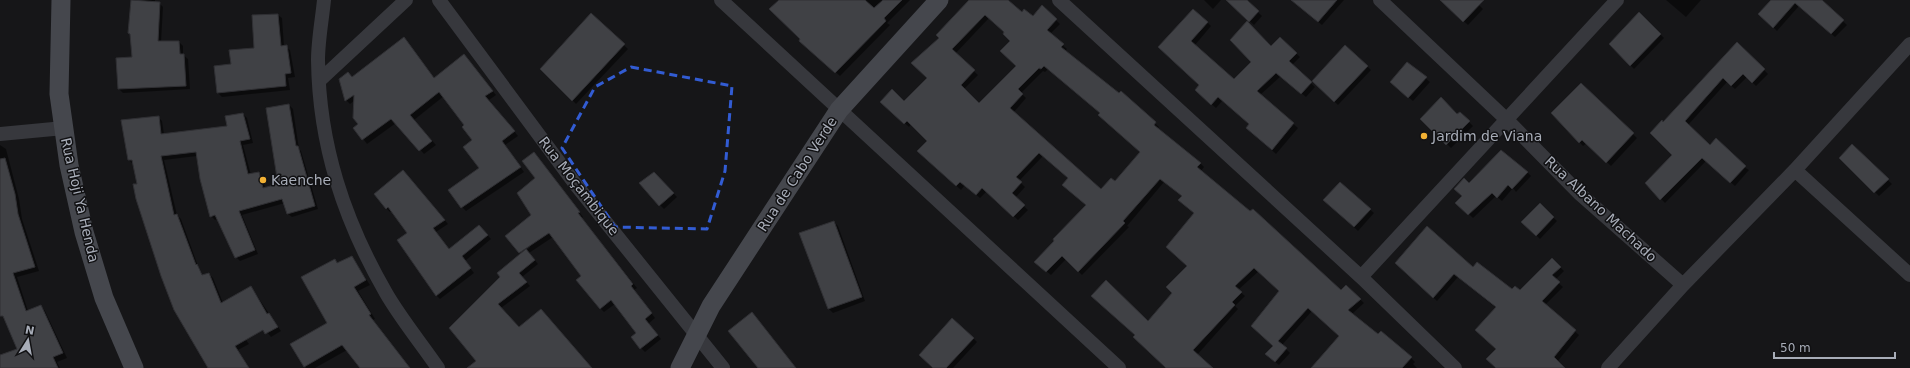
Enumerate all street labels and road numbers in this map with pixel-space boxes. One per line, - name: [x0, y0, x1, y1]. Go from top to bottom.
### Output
- street label: Rua de Cabo Verde: [754, 114, 840, 234]
- street label: Rua Moçambique: [536, 134, 622, 238]
- street label: Rua Hoji Ya Henda: [58, 136, 102, 264]
- street label: Rua Albano Machado: [1542, 153, 1660, 265]

